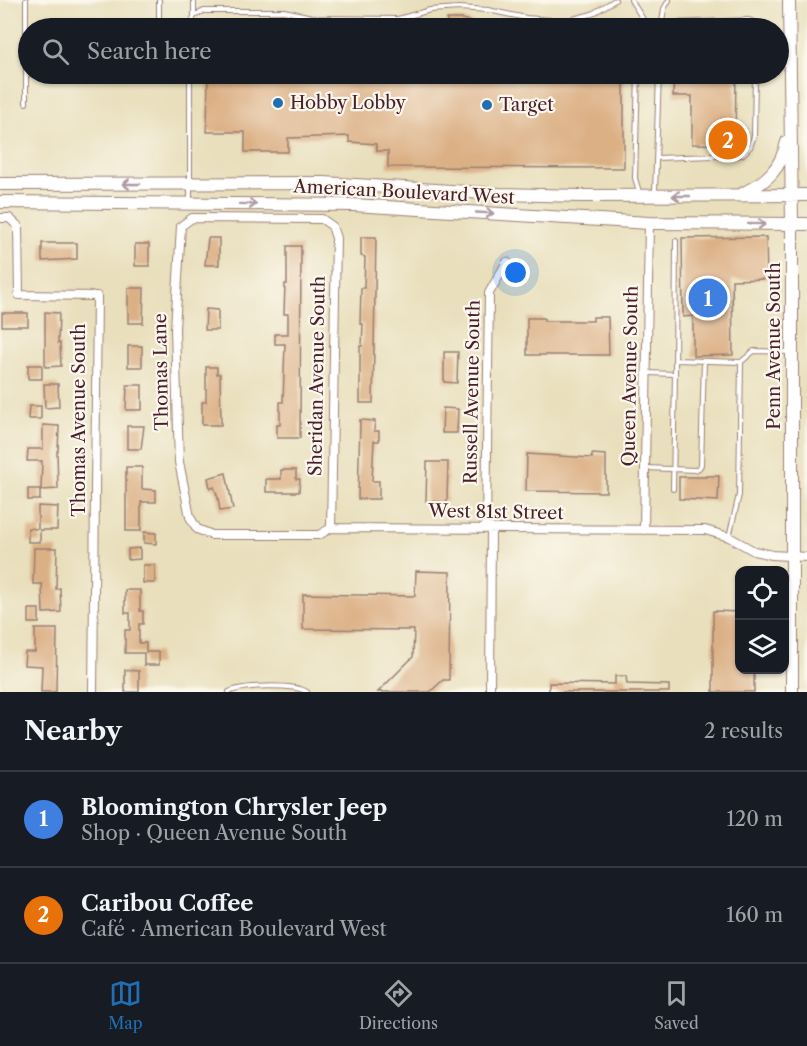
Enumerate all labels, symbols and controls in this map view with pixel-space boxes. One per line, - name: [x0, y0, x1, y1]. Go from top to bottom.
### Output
- search box: [18, 18, 789, 84]
- icon: search: [39, 35, 72, 68]
- text: Search here: [87, 38, 212, 65]
- place label: Hobby Lobby: [290, 92, 407, 114]
- place label: Target: [499, 94, 554, 116]
- marker: Hobby Lobby: [271, 96, 285, 110]
- marker: Target: [480, 98, 494, 112]
- pin: 2: [708, 118, 748, 162]
- street label: American Boulevard West: [292, 175, 516, 209]
- one-way arrow: [122, 178, 142, 190]
- one-way arrow: [671, 190, 691, 202]
- one-way arrow: [238, 198, 258, 210]
- one-way arrow: [474, 208, 494, 219]
- one-way arrow: [747, 218, 767, 230]
- your location: [501, 258, 530, 287]
- street label: Penn Avenue South: [763, 262, 785, 430]
- street label: Sheridan Avenue South: [304, 276, 330, 476]
- pin: 1: [688, 276, 728, 320]
- street label: Queen Avenue South: [617, 285, 643, 467]
- street label: Russell Avenue South: [459, 300, 485, 484]
- street label: Thomas Lane: [149, 313, 173, 431]
- street label: Thomas Avenue South: [68, 323, 90, 517]
- street label: West 81st Street: [427, 500, 564, 524]
- map controls: [735, 566, 789, 674]
- button: locate: [735, 566, 789, 620]
- button: layers: [735, 620, 789, 674]
- text: Nearby: [24, 715, 122, 747]
- text: 2 results: [704, 719, 783, 743]
- text: Bloomington Chrysler Jeep: [81, 794, 387, 821]
- text: 1: [39, 807, 48, 831]
- text: 120 m: [726, 807, 783, 831]
- text: Shop · Queen Avenue South: [81, 821, 347, 845]
- text: Caribou Coffee: [81, 890, 254, 917]
- text: 2: [38, 903, 49, 927]
- text: 160 m: [726, 903, 783, 927]
- text: Café · American Boulevard West: [81, 917, 387, 941]
- tab: Map: [108, 977, 143, 1033]
- tab: Directions: [359, 977, 438, 1033]
- tab: Saved: [654, 977, 699, 1033]

